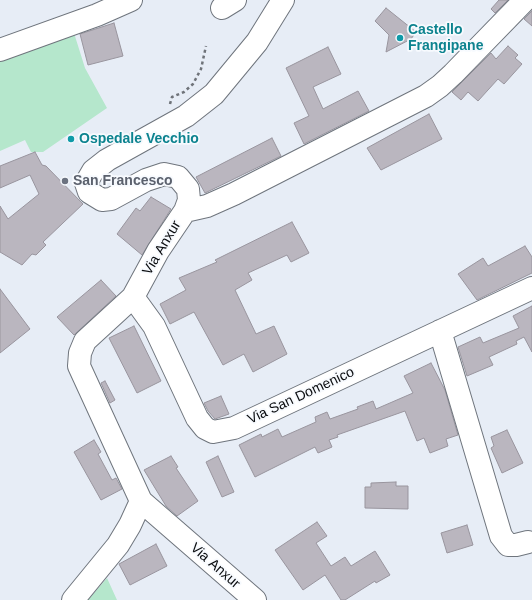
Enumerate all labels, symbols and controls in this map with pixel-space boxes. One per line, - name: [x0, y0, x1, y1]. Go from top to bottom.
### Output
- place label: Castello Frangipane: [408, 22, 483, 54]
- marker: Castello Frangipane: [395, 33, 405, 43]
- place label: Ospedale Vecchio: [79, 131, 199, 147]
- marker: Ospedale Vecchio: [66, 134, 76, 144]
- place label: San Francesco: [73, 173, 173, 189]
- marker: San Francesco: [60, 176, 70, 186]
- street label: Via Anxur: [139, 218, 185, 278]
- street label: Via San Domenico: [245, 364, 357, 428]
- street label: Via Anxur: [187, 540, 243, 592]

